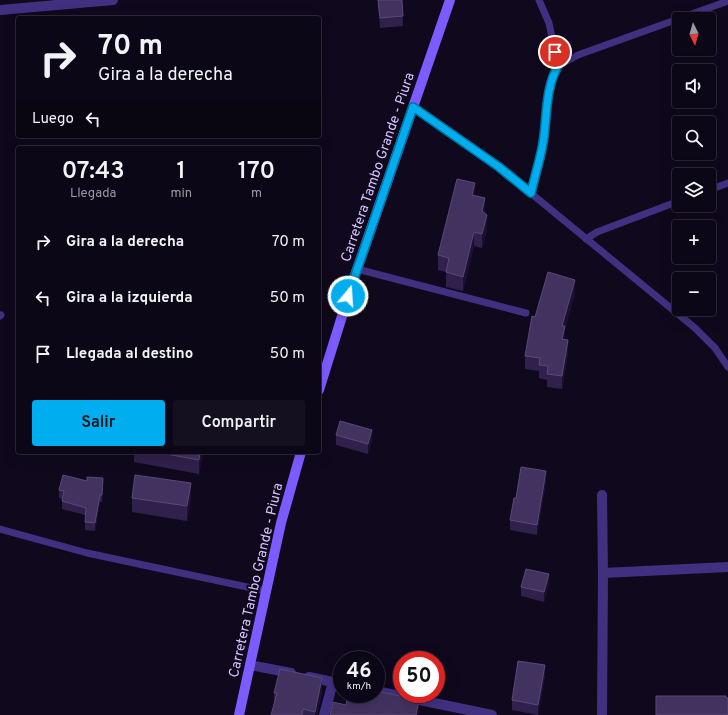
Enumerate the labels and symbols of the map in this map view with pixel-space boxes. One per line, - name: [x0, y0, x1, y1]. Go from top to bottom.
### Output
- north arrow: [672, 12, 716, 56]
- pin: [538, 35, 572, 69]
- street label: Carretera Tambo Grande - Piura: [338, 71, 419, 264]
- position arrow: [327, 275, 369, 317]
- street label: Carretera Tambo Grande - Piura: [226, 481, 287, 679]
- speed limit sign: 50: [393, 651, 445, 703]

